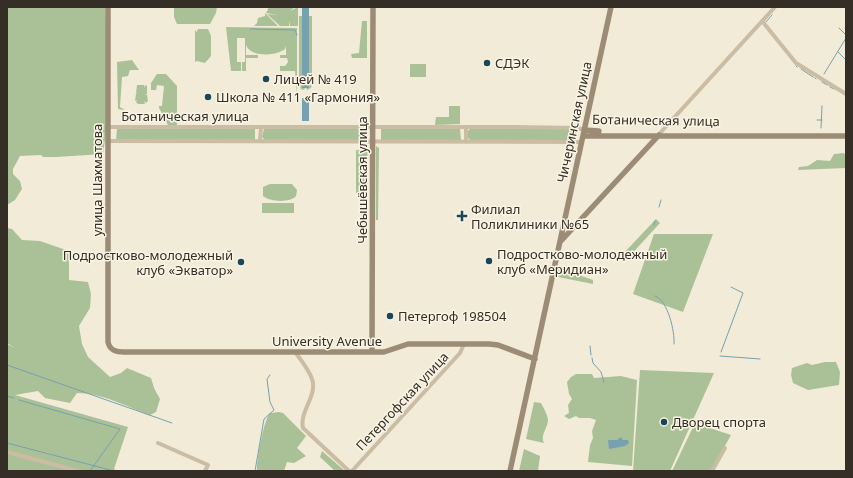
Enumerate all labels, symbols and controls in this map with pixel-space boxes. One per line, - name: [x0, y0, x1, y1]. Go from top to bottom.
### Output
- place label: СДЭК: [495, 54, 529, 72]
- marker: СДЭК: [482, 58, 492, 68]
- street label: Чичеринская улица: [552, 60, 596, 184]
- place label: Лицей № 419: [274, 70, 357, 88]
- marker: Лицей № 419: [261, 74, 271, 84]
- place label: Школа № 411 «Гармония»: [216, 88, 380, 106]
- marker: Школа № 411 «Гармония»: [203, 92, 213, 102]
- street label: Ботаническая улица: [121, 107, 249, 125]
- street label: Ботаническая улица: [592, 110, 720, 130]
- street label: Чебышёвская улица: [353, 116, 371, 244]
- street label: улица Шахматова: [88, 124, 106, 236]
- place label: Филиал Поликлиники №65: [471, 200, 589, 233]
- marker: Филиал Поликлиники №65: [456, 210, 468, 222]
- place label: Подростково-молодежный клуб «Меридиан»: [497, 245, 667, 278]
- place label: Подростково-молодежный клуб «Экватор»: [63, 246, 233, 279]
- marker: Подростково-молодежный клуб «Меридиан»: [484, 256, 494, 266]
- marker: Подростково-молодежный клуб «Экватор»: [236, 257, 246, 267]
- place label: Петергоф 198504: [398, 307, 507, 325]
- marker: Петергоф 198504: [385, 311, 395, 321]
- street label: University Avenue: [272, 332, 382, 350]
- street label: Петергофская улица: [352, 348, 452, 454]
- place label: Дворец спорта: [672, 413, 766, 431]
- marker: Дворец спорта: [659, 417, 669, 427]

